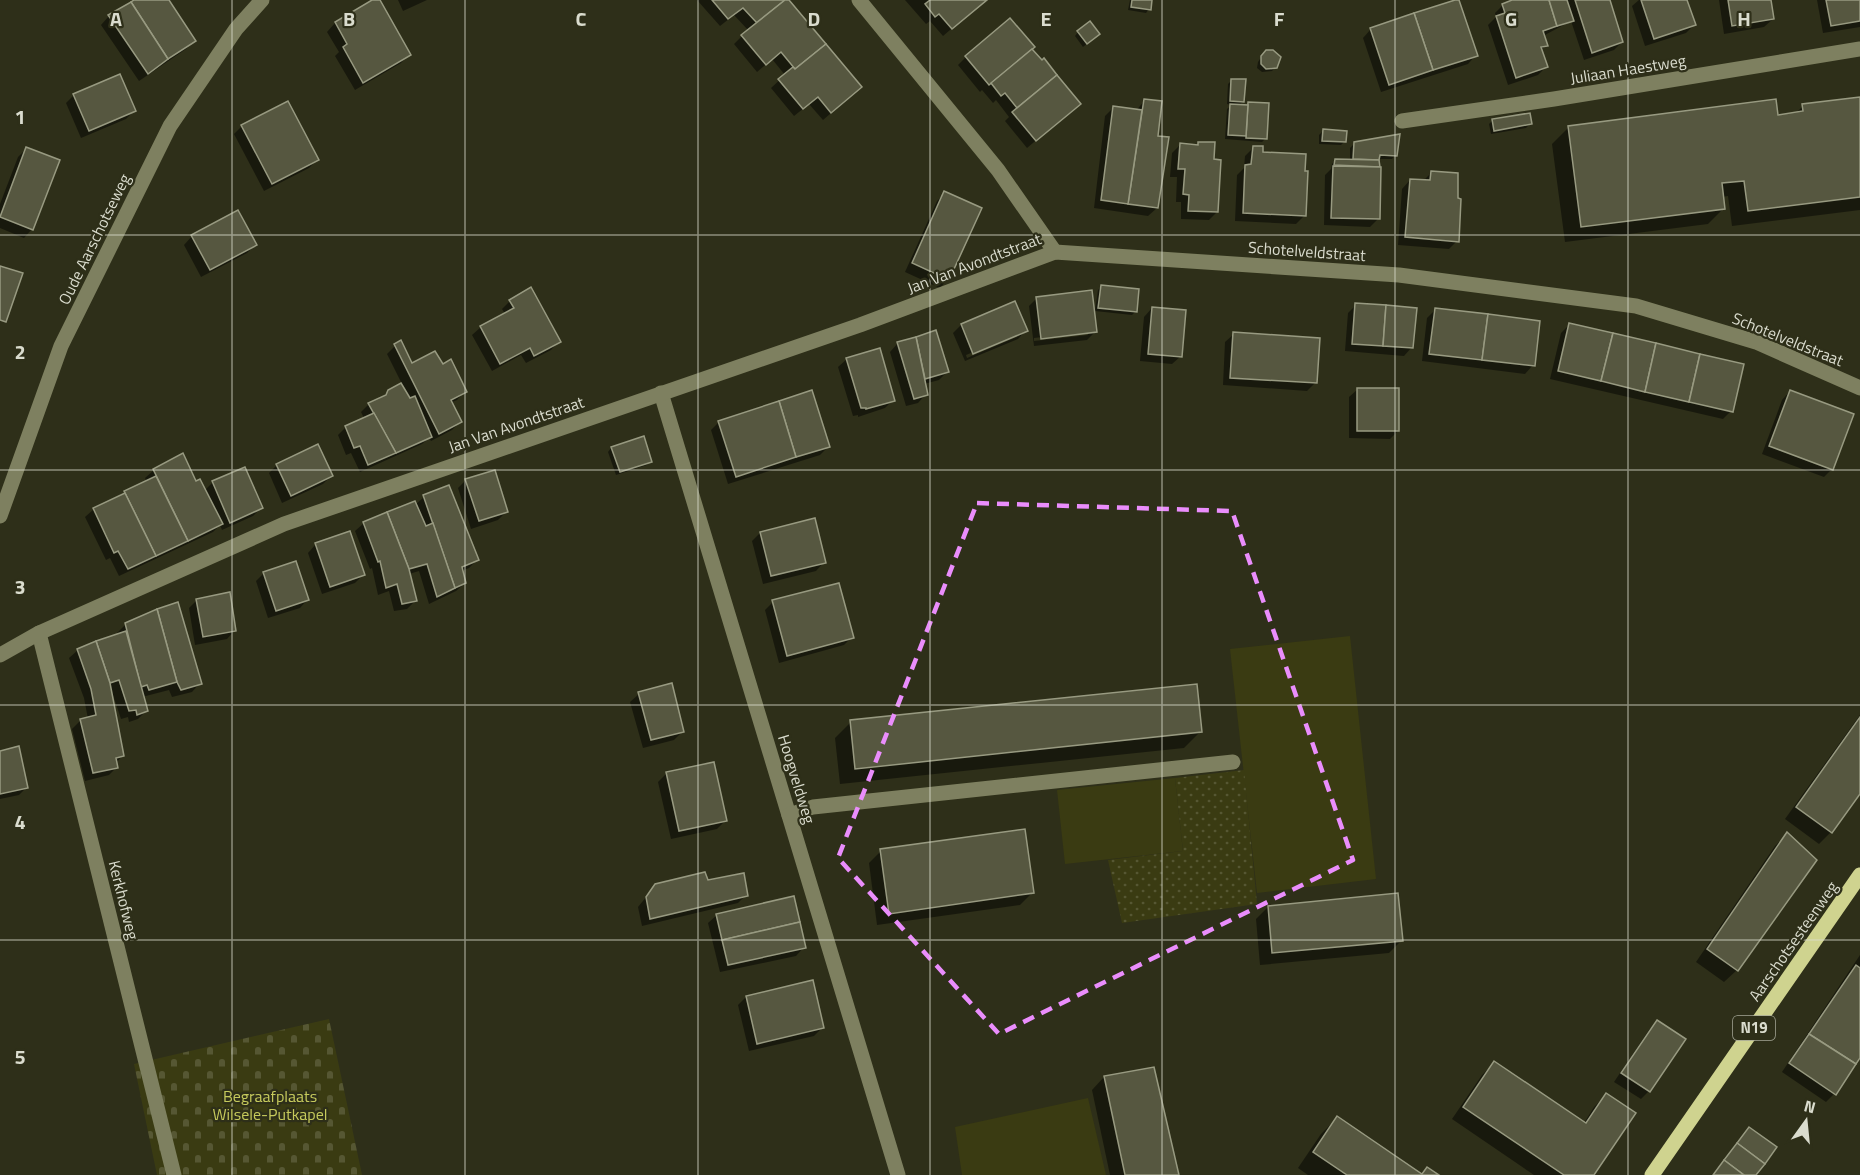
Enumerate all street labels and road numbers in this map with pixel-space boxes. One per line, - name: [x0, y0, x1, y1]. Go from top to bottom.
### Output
- street label: Juliaan Haestweg: [1568, 48, 1688, 90]
- street label: Oude Aarschotseweg: [52, 169, 136, 309]
- street label: Jan Van Avondtstraat: [903, 226, 1045, 300]
- street label: Schotelveldstraat: [1247, 235, 1367, 267]
- street label: Schotelveldstraat: [1729, 306, 1848, 372]
- street label: Jan Van Avondtstraat: [445, 389, 587, 458]
- street label: Hoogveldweg: [772, 731, 822, 827]
- street label: Kerkhofweg: [103, 858, 145, 942]
- street label: Aarschotsesteenweg: [1743, 876, 1843, 1006]
- road number: N19: [1733, 1016, 1775, 1040]

